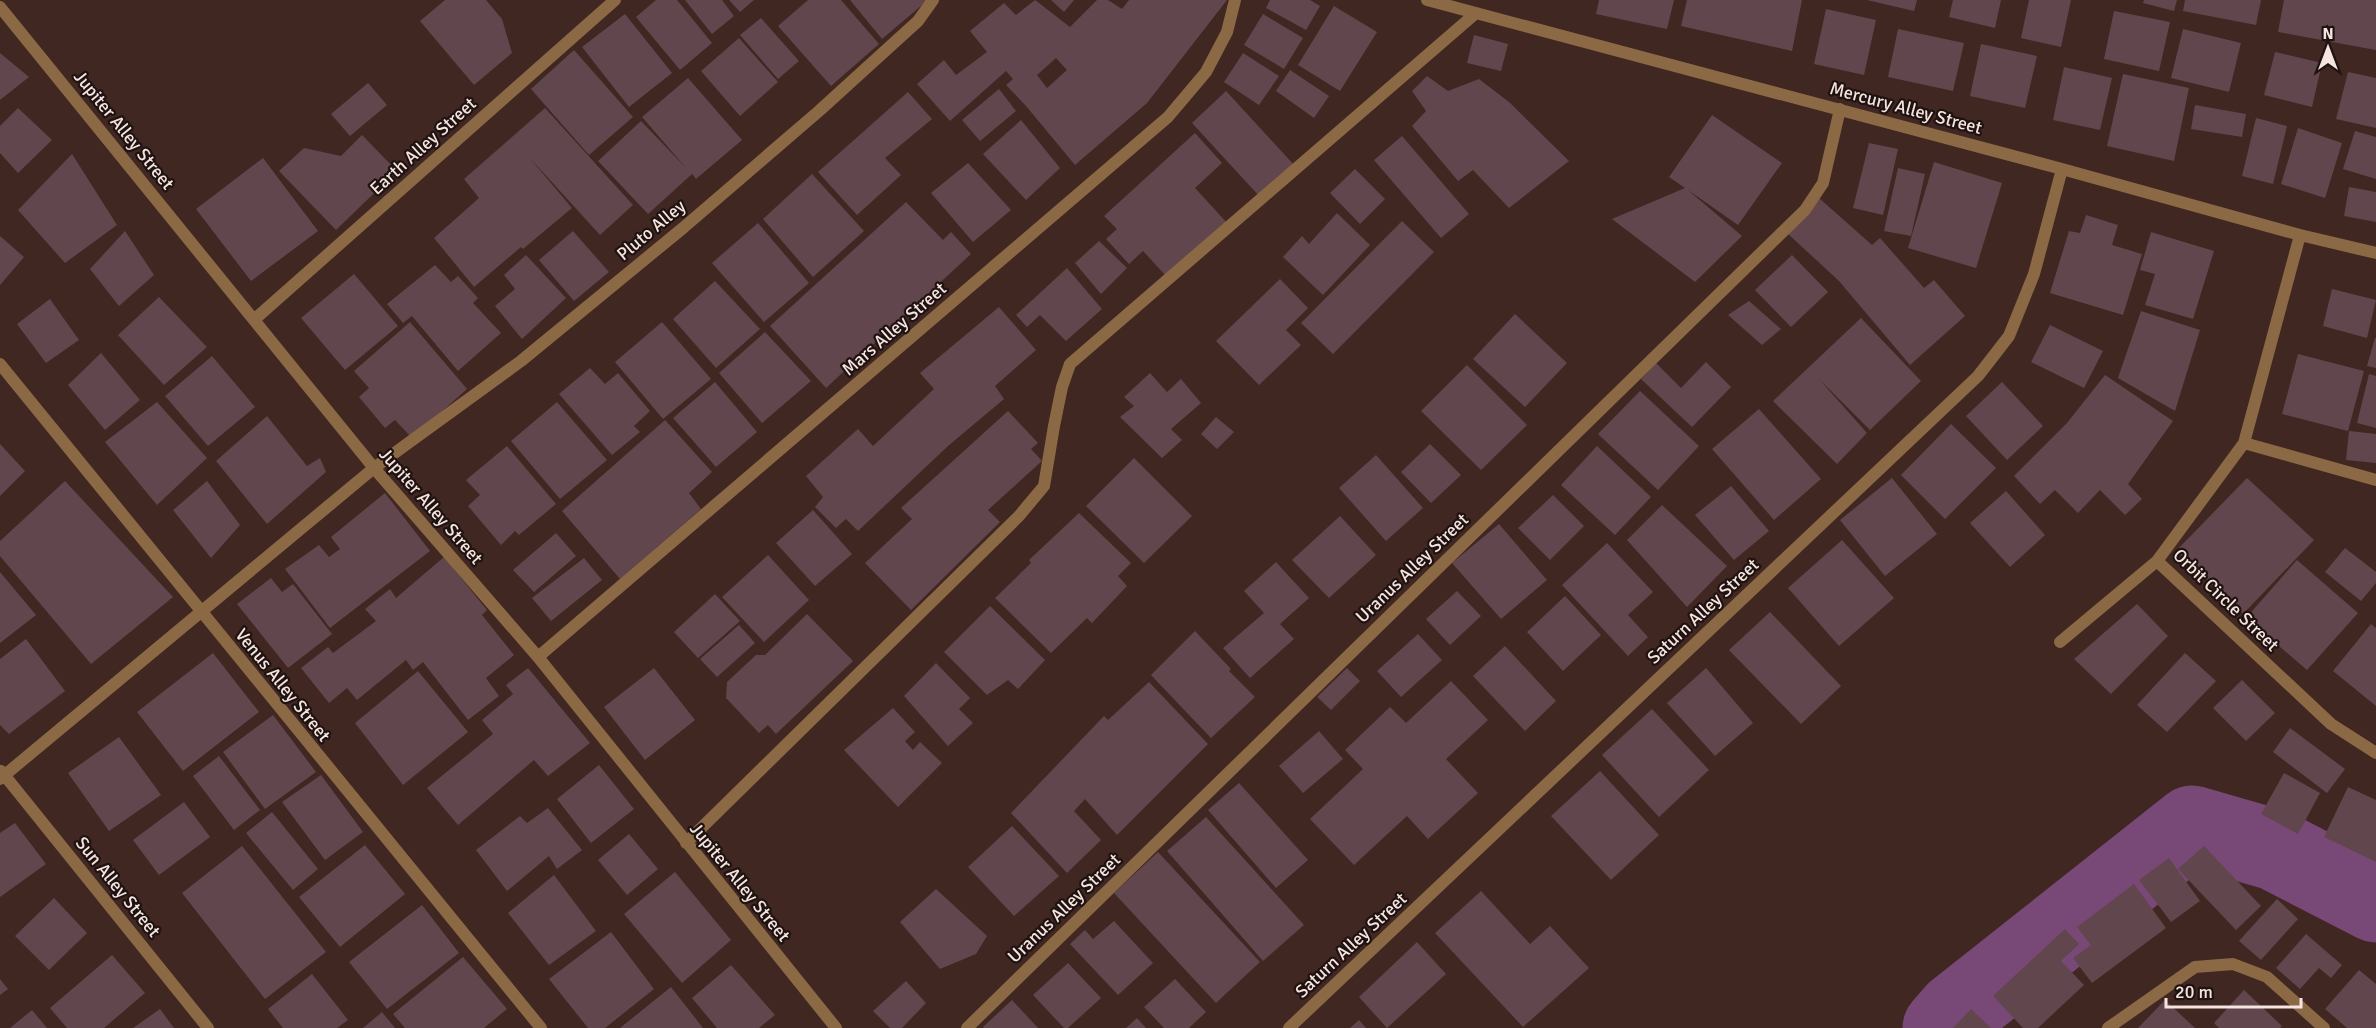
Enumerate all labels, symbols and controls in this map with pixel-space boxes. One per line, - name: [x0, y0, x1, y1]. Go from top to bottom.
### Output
- north arrow: [2298, 18, 2358, 78]
- text: N: [2322, 24, 2334, 44]
- street label: Jupiter Alley Street: [69, 66, 179, 194]
- street label: Mercury Alley Street: [1827, 77, 1985, 139]
- street label: Earth Alley Street: [365, 93, 481, 199]
- street label: Pluto Alley: [612, 195, 690, 265]
- street label: Mars Alley Street: [837, 278, 951, 380]
- street label: Jupiter Alley Street: [374, 443, 488, 569]
- street label: Uranus Alley Street: [1351, 509, 1473, 627]
- street label: Orbit Circle Street: [2169, 544, 2283, 656]
- street label: Saturn Alley Street: [1643, 554, 1763, 668]
- street label: Venus Alley Street: [231, 624, 335, 746]
- street label: Jupiter Alley Street: [685, 818, 795, 946]
- street label: Sun Alley Street: [71, 832, 165, 942]
- street label: Uranus Alley Street: [1003, 849, 1125, 967]
- street label: Saturn Alley Street: [1291, 888, 1411, 1002]
- scale bar: [2166, 971, 2301, 1009]
- text: 20 m: [2175, 981, 2213, 1003]

